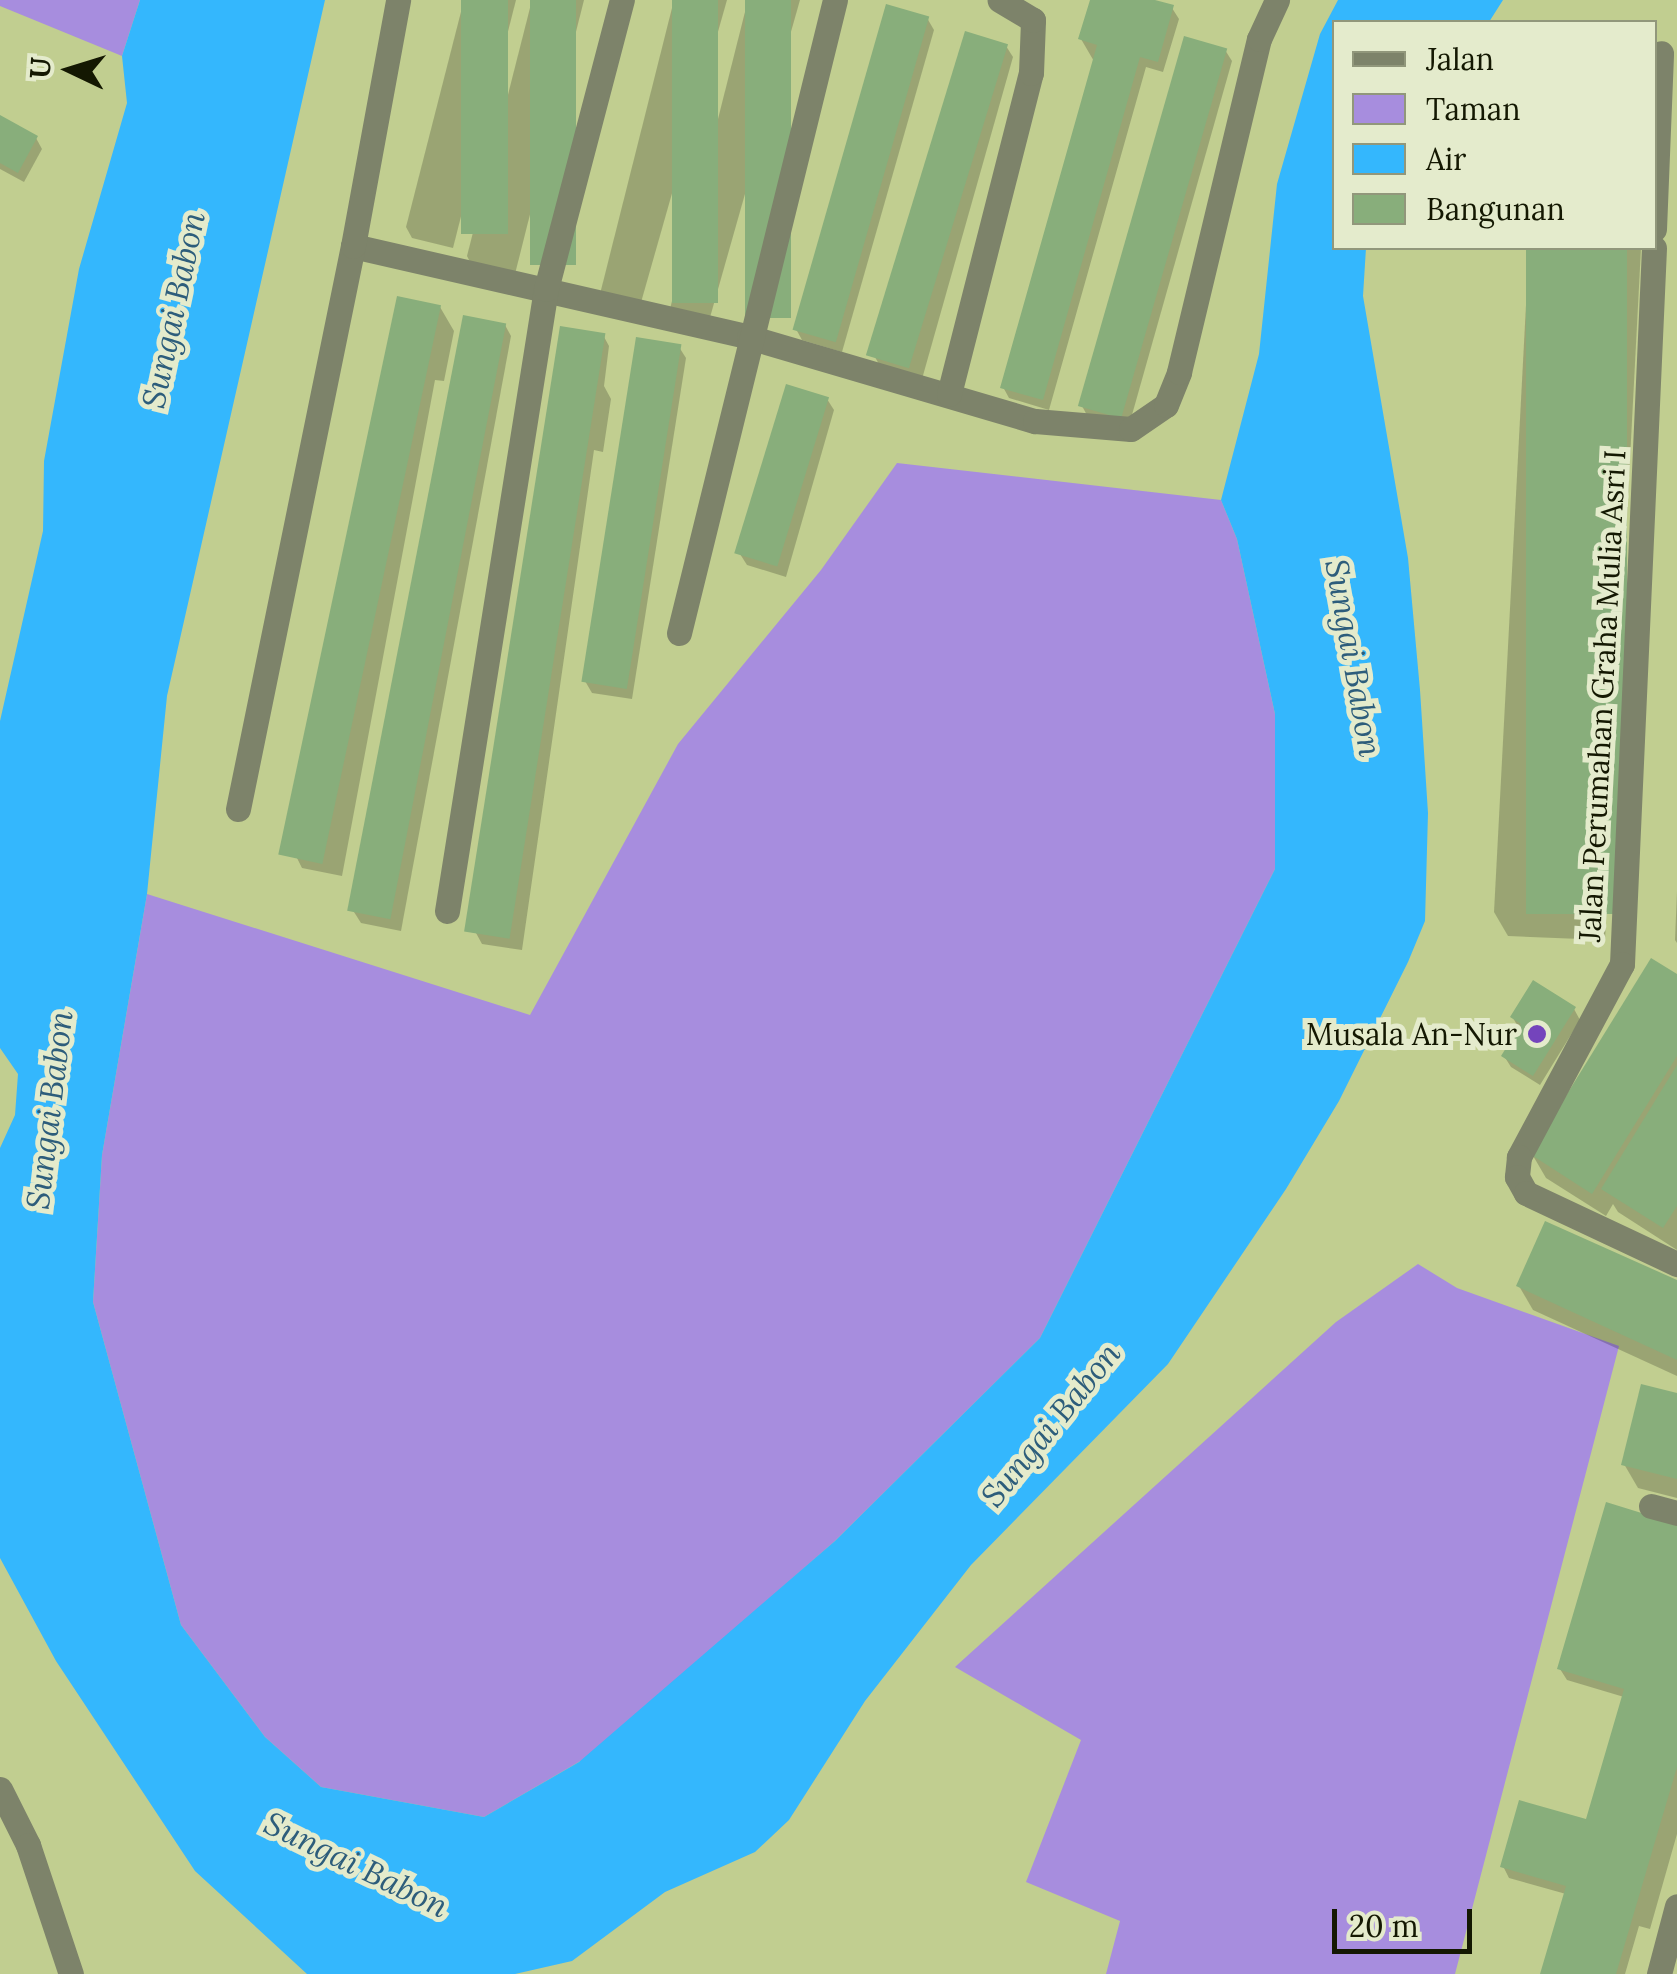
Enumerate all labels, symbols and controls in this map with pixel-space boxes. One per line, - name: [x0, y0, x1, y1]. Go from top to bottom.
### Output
- north arrow: [20, 20, 120, 120]
- legend: [1332, 20, 1657, 250]
- text: Jalan: [1426, 40, 1494, 78]
- text: U: [21, 56, 59, 80]
- text: Taman: [1426, 90, 1520, 128]
- text: Air: [1426, 140, 1466, 178]
- text: Bangunan: [1426, 190, 1565, 228]
- water label: Sungai Babon: [134, 208, 214, 412]
- street label: Jalan Perumahan Graha Mulia Asri I: [1571, 449, 1633, 943]
- water label: Sungai Babon: [1317, 556, 1389, 760]
- water label: Sungai Babon: [19, 1009, 81, 1211]
- place label: Musala An-Nur: [1306, 1016, 1517, 1052]
- marker: Musala An-Nur: [1526, 1023, 1548, 1045]
- water label: Sungai Babon: [973, 1335, 1129, 1515]
- water label: Sungai Babon: [258, 1804, 454, 1926]
- scale bar: [1337, 1889, 1477, 1951]
- text: 20 m: [1349, 1907, 1418, 1945]

